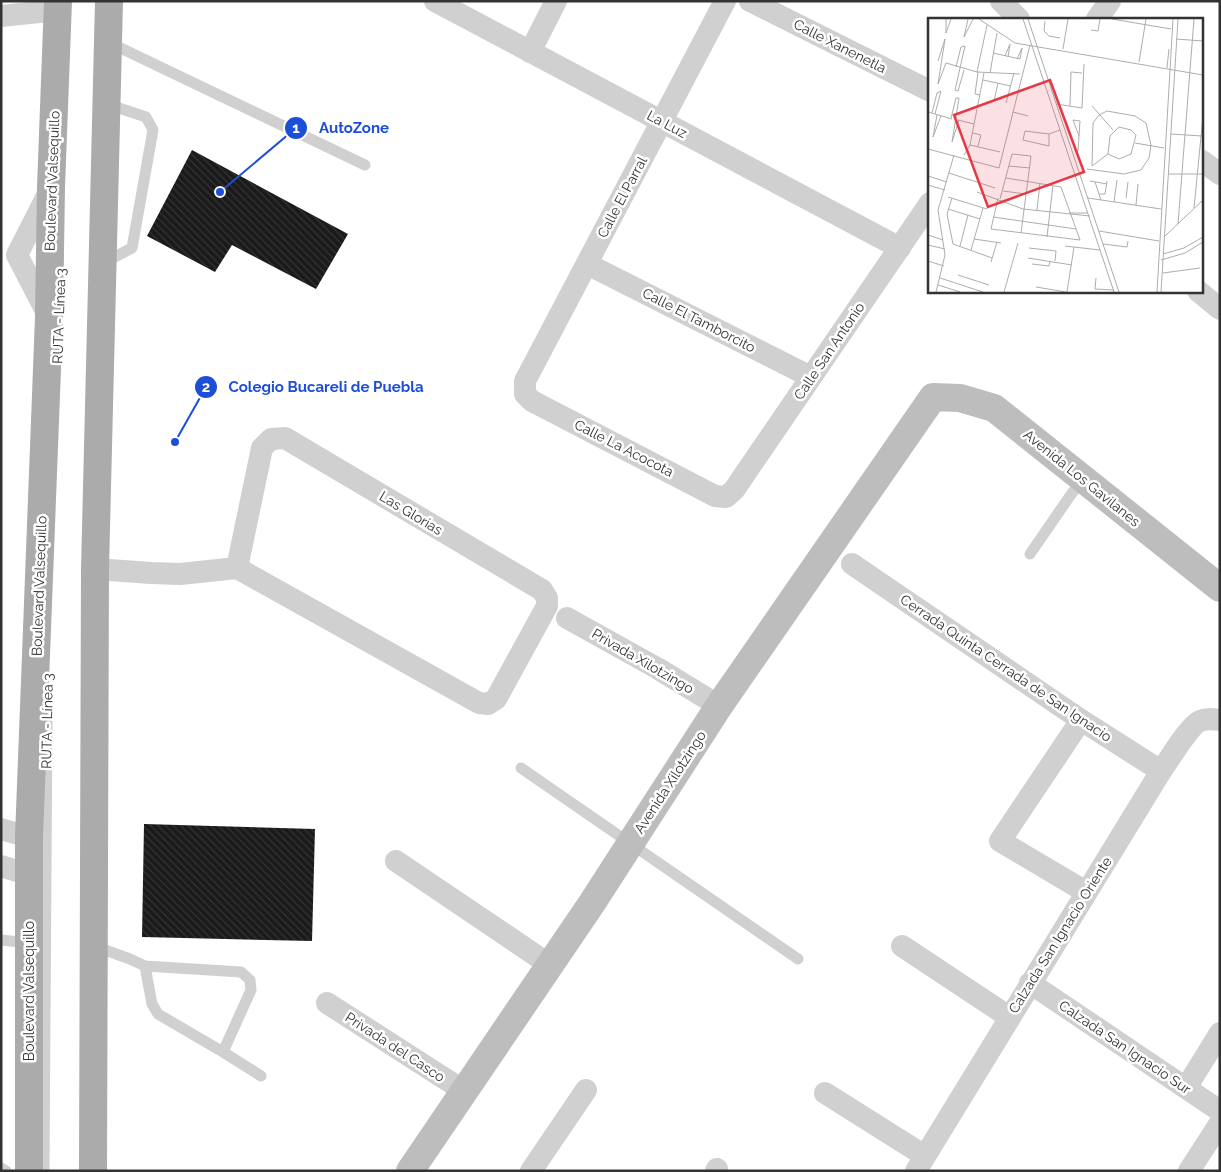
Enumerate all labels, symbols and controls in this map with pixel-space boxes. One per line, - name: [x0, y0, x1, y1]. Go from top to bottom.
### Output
- street label: Calle Xanenetla: [791, 16, 889, 76]
- inset map: [928, 18, 1204, 292]
- street label: La Luz: [644, 107, 690, 141]
- street label: Boulevard Valsequillo: [42, 111, 62, 251]
- callout: AutoZone: [284, 113, 399, 143]
- text: 1: [292, 119, 300, 137]
- text: AutoZone: [319, 119, 389, 137]
- street label: Calle El Parral: [594, 154, 650, 240]
- street label: RUTA - Línea 3: [49, 268, 69, 364]
- street label: Calle El Tamborcito: [640, 285, 758, 355]
- street label: Calle San Antonio: [790, 299, 868, 403]
- callout: Colegio Bucareli de Puebla: [193, 372, 433, 402]
- text: 2: [202, 378, 210, 396]
- text: Colegio Bucareli de Puebla: [228, 378, 424, 396]
- street label: Calle La Acocota: [572, 416, 676, 480]
- street label: Avenida Los Gavilanes: [1021, 426, 1143, 530]
- street label: Las Glorias: [377, 488, 446, 538]
- street label: Boulevard Valsequillo: [29, 516, 49, 656]
- street label: Cerrada Quinta Cerrada de San Ignacio: [897, 591, 1115, 745]
- street label: Privada Xilotzingo: [589, 625, 697, 697]
- street label: RUTA - Línea 3: [38, 673, 56, 769]
- street label: Avenida Xilotzingo: [631, 728, 709, 836]
- street label: Calzada San Ignacio Oriente: [1005, 854, 1115, 1016]
- street label: Boulevard Valsequillo: [21, 921, 37, 1061]
- street label: Calzada San Ignacio Sur: [1056, 997, 1194, 1097]
- street label: Privada del Casco: [342, 1009, 448, 1085]

